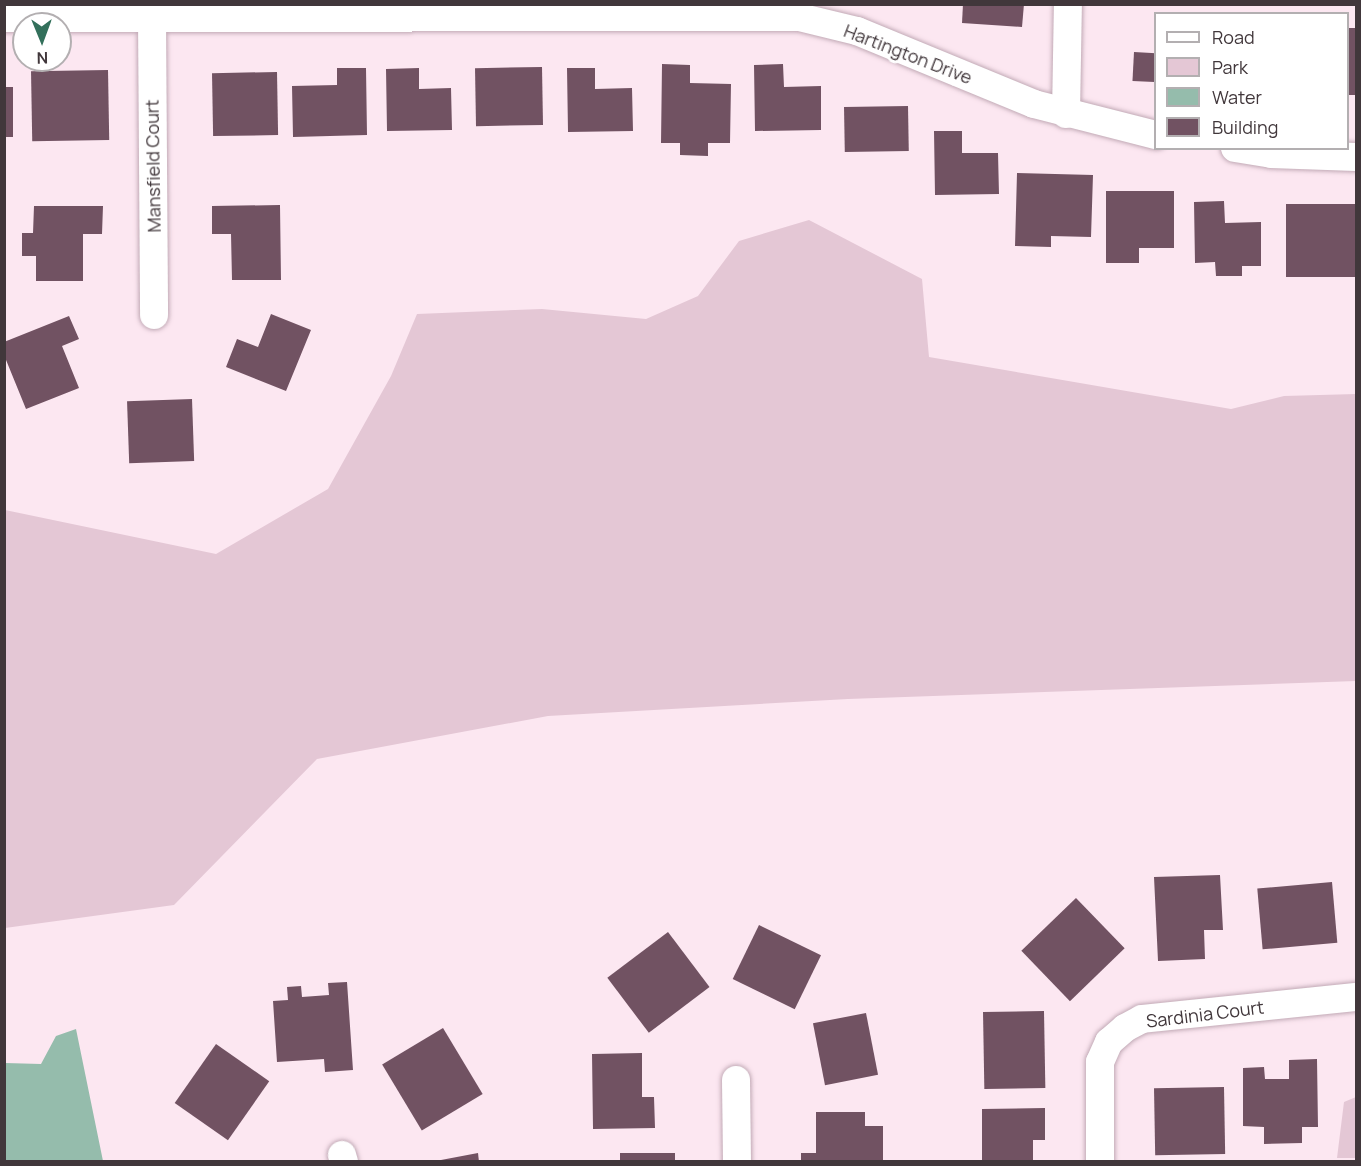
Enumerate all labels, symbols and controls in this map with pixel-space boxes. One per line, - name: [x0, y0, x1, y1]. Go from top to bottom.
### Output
- north arrow: [12, 12, 72, 72]
- legend: [1154, 12, 1349, 150]
- street label: Hartington Drive: [841, 20, 975, 88]
- text: Road: [1212, 25, 1255, 49]
- text: N: [36, 47, 48, 69]
- text: Park: [1212, 55, 1248, 79]
- text: Water: [1212, 85, 1262, 109]
- street label: Mansfield Court: [141, 99, 165, 233]
- text: Building: [1212, 115, 1278, 139]
- street label: Sardinia Court: [1145, 996, 1265, 1032]

